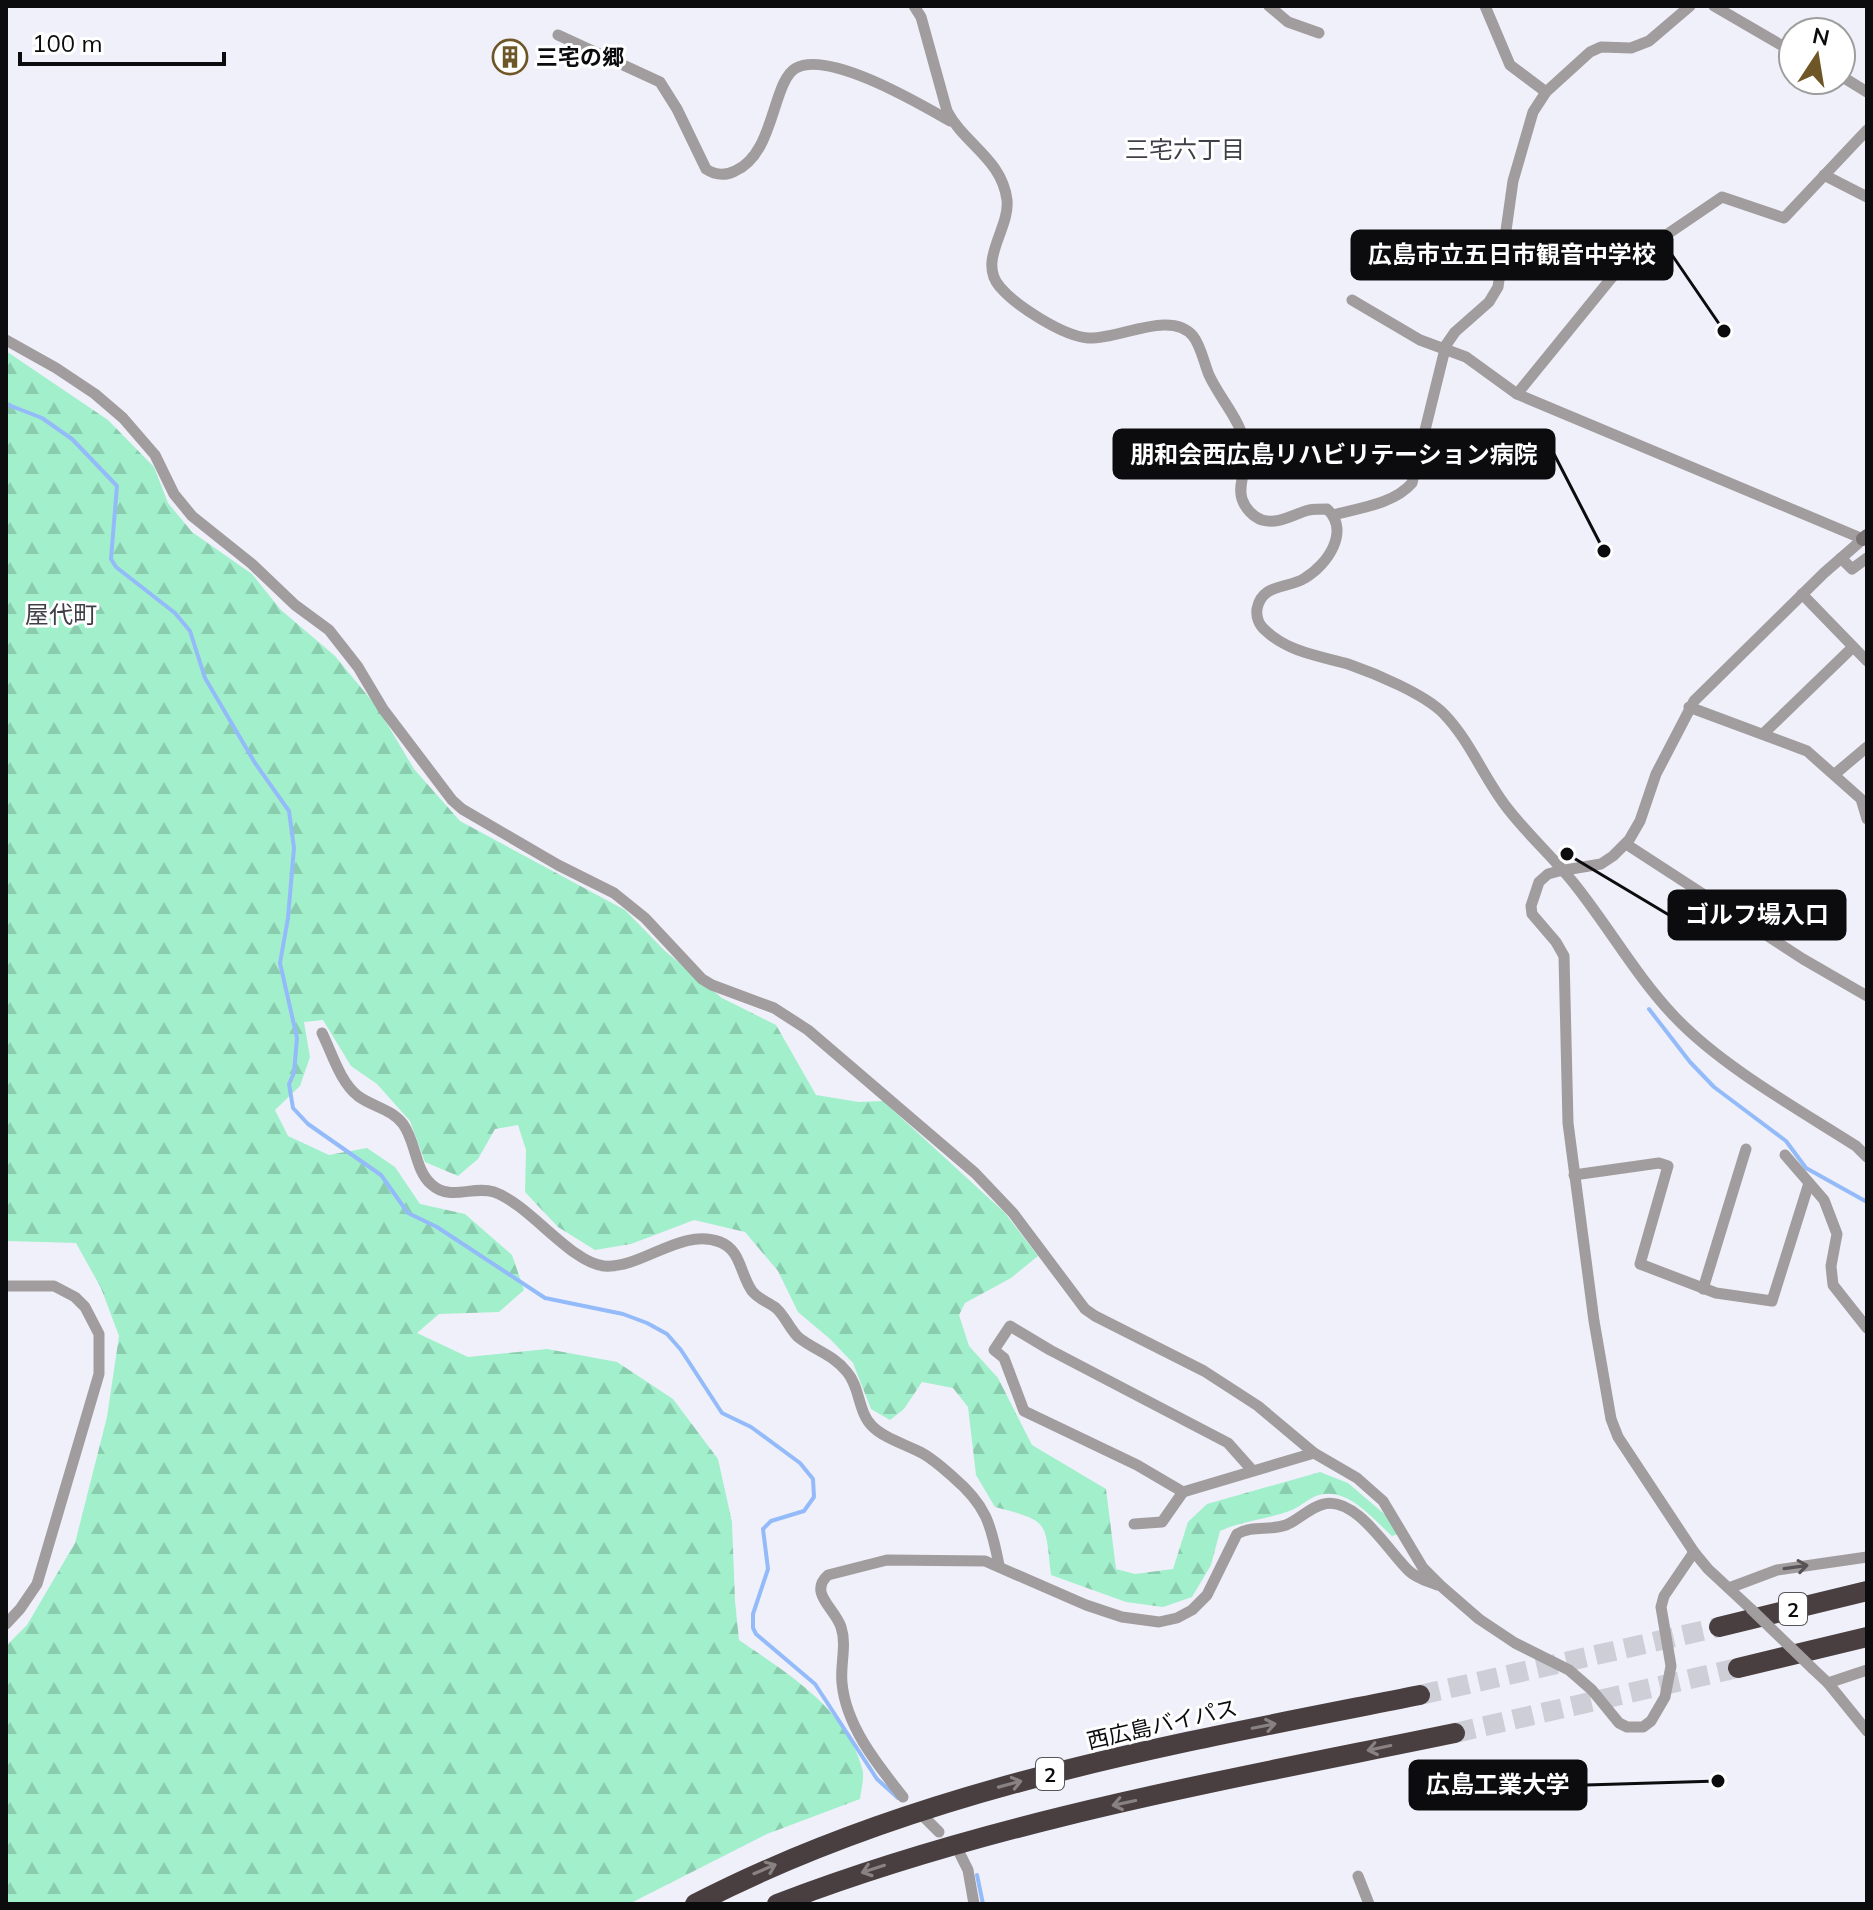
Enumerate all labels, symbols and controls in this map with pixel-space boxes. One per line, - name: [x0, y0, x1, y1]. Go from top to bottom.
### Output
- scale bar: [20, 16, 224, 66]
- north arrow: [1777, 16, 1857, 96]
- text: N: [1810, 21, 1832, 52]
- text: 100 m: [32, 28, 103, 58]
- building icon: 三宅の郷: [491, 38, 529, 76]
- place label: 三宅の郷: [536, 43, 624, 71]
- district label: 三宅六丁目: [1125, 134, 1245, 164]
- callout: 広島市立五日市観音中学校: [1352, 231, 1672, 279]
- text: 広島市立五日市観音中学校: [1368, 239, 1656, 269]
- callout: 朋和会西広島リハビリテーション病院: [1114, 430, 1554, 478]
- text: 朋和会西広島リハビリテーション病院: [1130, 439, 1538, 469]
- district label: 屋代町: [25, 599, 97, 629]
- callout: ゴルフ場入口: [1669, 891, 1845, 939]
- text: ゴルフ場入口: [1685, 899, 1829, 929]
- one-way arrow: [1783, 1559, 1809, 1574]
- road number: 2: [1779, 1593, 1807, 1625]
- street label: 西広島バイパス: [1084, 1693, 1240, 1755]
- one-way arrow: [1251, 1718, 1276, 1733]
- one-way arrow: [1366, 1742, 1392, 1757]
- road number: 2: [1036, 1758, 1064, 1790]
- callout: 広島工業大学: [1410, 1761, 1586, 1809]
- text: 広島工業大学: [1426, 1769, 1570, 1799]
- one-way arrow: [997, 1775, 1023, 1790]
- one-way arrow: [1112, 1796, 1138, 1811]
- one-way arrow: [752, 1861, 777, 1876]
- one-way arrow: [861, 1862, 886, 1877]

